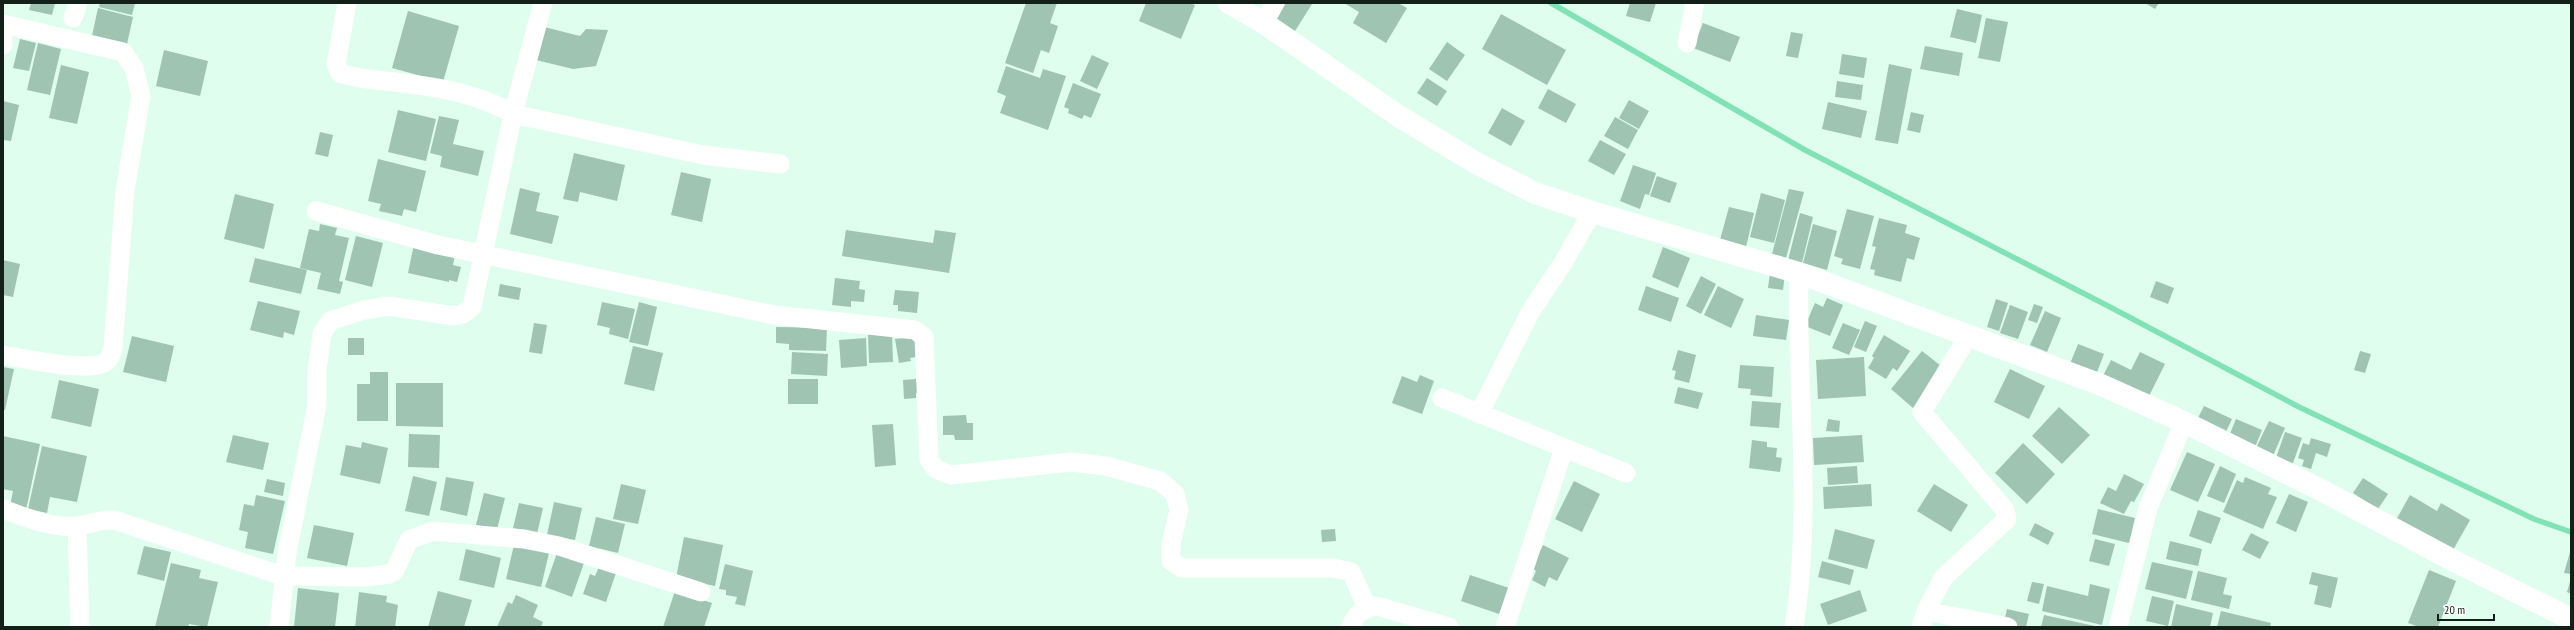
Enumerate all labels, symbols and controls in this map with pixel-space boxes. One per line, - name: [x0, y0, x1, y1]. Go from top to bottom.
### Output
- scale bar: [2438, 596, 2494, 622]
- text: 20 m: [2444, 602, 2465, 617]

